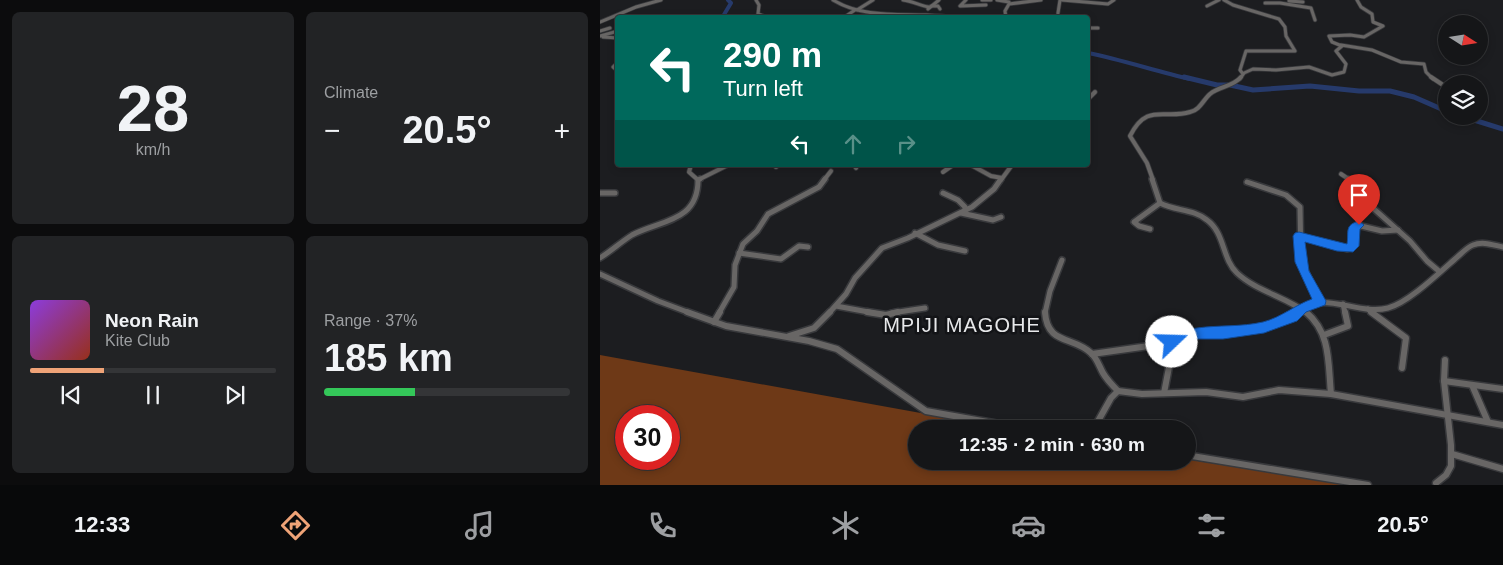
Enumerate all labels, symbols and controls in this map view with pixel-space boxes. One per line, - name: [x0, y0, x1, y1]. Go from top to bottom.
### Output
- north arrow: [1438, 15, 1488, 65]
- map controls: [1438, 15, 1488, 125]
- icon: left: [640, 35, 705, 100]
- text: 290 m: [723, 35, 822, 74]
- text: 28: [117, 72, 189, 145]
- button: layers: [1438, 75, 1488, 125]
- text: Turn left: [723, 76, 803, 101]
- text: Climate: [324, 84, 378, 101]
- text: 20.5°: [402, 109, 492, 151]
- text: −: [324, 115, 340, 146]
- text: +: [554, 115, 570, 146]
- icon: left: [786, 130, 814, 158]
- icon: ahead: [839, 130, 867, 158]
- icon: right: [892, 130, 920, 158]
- text: km/h: [136, 141, 170, 158]
- pin: [1338, 174, 1380, 225]
- icon: arrive: [1345, 181, 1373, 209]
- text: Neon Rain: [105, 310, 199, 331]
- text: Range · 37%: [324, 312, 417, 329]
- district label: MPIJI MAGOHE: [883, 314, 1041, 336]
- position arrow: [1145, 315, 1197, 367]
- text: Kite Club: [105, 332, 170, 349]
- text: 185 km: [324, 337, 453, 379]
- icon: previous: [57, 381, 85, 409]
- icon: pause: [139, 381, 167, 409]
- icon: next: [221, 381, 249, 409]
- speed limit sign: 30: [615, 405, 680, 470]
- text: 12:35 · 2 min · 630 m: [959, 434, 1145, 455]
- icon: directions: [278, 508, 313, 543]
- icon: music: [462, 508, 497, 543]
- icon: phone: [645, 508, 680, 543]
- icon: climate: [828, 508, 863, 543]
- icon: car: [1011, 508, 1046, 543]
- icon: filters: [1194, 508, 1229, 543]
- text: 12:33: [74, 512, 130, 537]
- text: 20.5°: [1377, 512, 1429, 537]

